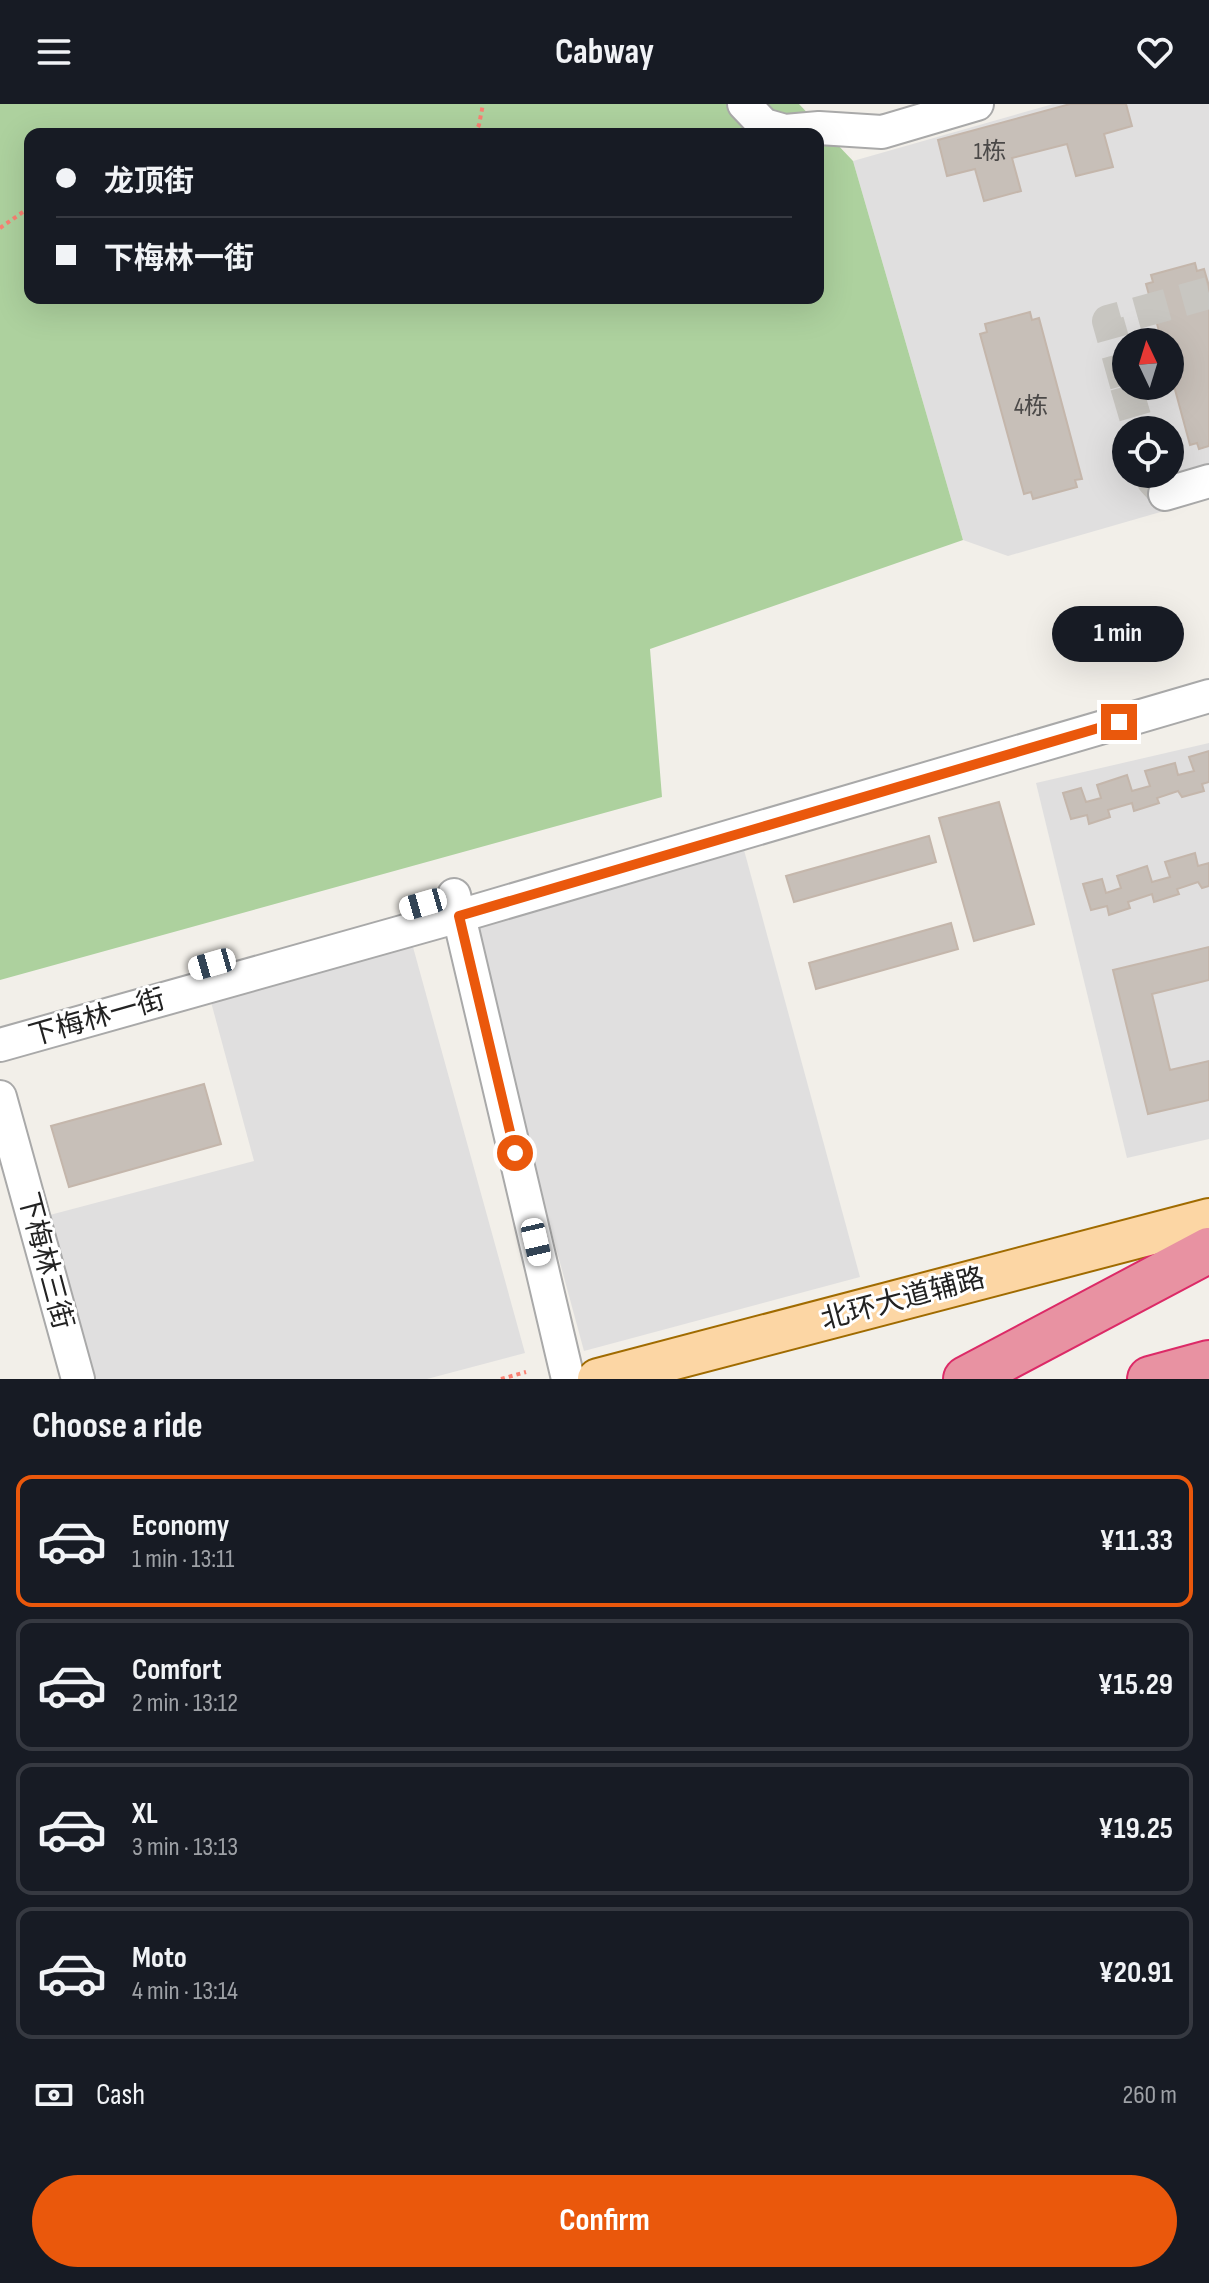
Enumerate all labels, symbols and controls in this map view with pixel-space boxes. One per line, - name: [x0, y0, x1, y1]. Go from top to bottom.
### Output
- icon: menu: [32, 30, 76, 74]
- icon: heart: [1133, 30, 1177, 74]
- text: Cabway: [555, 31, 654, 74]
- house number: 1栋: [974, 137, 1006, 166]
- text: 龙顶街: [104, 164, 194, 200]
- text: 下梅林一街: [104, 241, 254, 277]
- north arrow: [1112, 328, 1184, 400]
- map controls: [1112, 328, 1184, 488]
- house number: 4栋: [1014, 392, 1048, 421]
- button: locate: [1112, 416, 1184, 488]
- callout: 1 min: [1053, 606, 1185, 662]
- text: 1 min: [1094, 618, 1142, 649]
- route end: [1101, 704, 1137, 740]
- car: [397, 886, 449, 922]
- car: [186, 946, 238, 982]
- street label: 下梅林一街: [25, 983, 169, 1053]
- route start: [497, 1135, 533, 1171]
- street label: 下梅林三街: [11, 1189, 79, 1333]
- car: [519, 1216, 553, 1268]
- street label: 北环大道辅路: [818, 1261, 988, 1337]
- text: Choose a ride: [32, 1405, 203, 1448]
- icon: car: [36, 1505, 108, 1577]
- text: Economy: [132, 1508, 229, 1544]
- text: ¥11.33: [1100, 1523, 1173, 1559]
- text: 1 min · 13:11: [132, 1544, 234, 1575]
- icon: car: [36, 1649, 108, 1721]
- text: Comfort: [132, 1652, 222, 1688]
- text: ¥15.29: [1098, 1667, 1173, 1703]
- text: 2 min · 13:12: [132, 1688, 238, 1719]
- icon: car: [36, 1793, 108, 1865]
- text: XL: [132, 1796, 158, 1832]
- text: ¥19.25: [1098, 1811, 1173, 1847]
- text: 3 min · 13:13: [132, 1832, 238, 1863]
- icon: car: [36, 1937, 108, 2009]
- text: Moto: [132, 1940, 187, 1976]
- text: ¥20.91: [1098, 1955, 1173, 1991]
- text: 4 min · 13:14: [132, 1976, 238, 2007]
- icon: cash: [32, 2073, 76, 2117]
- text: Cash: [96, 2077, 145, 2113]
- text: 260 m: [1122, 2080, 1177, 2111]
- button: Confirm: [32, 2175, 1177, 2267]

